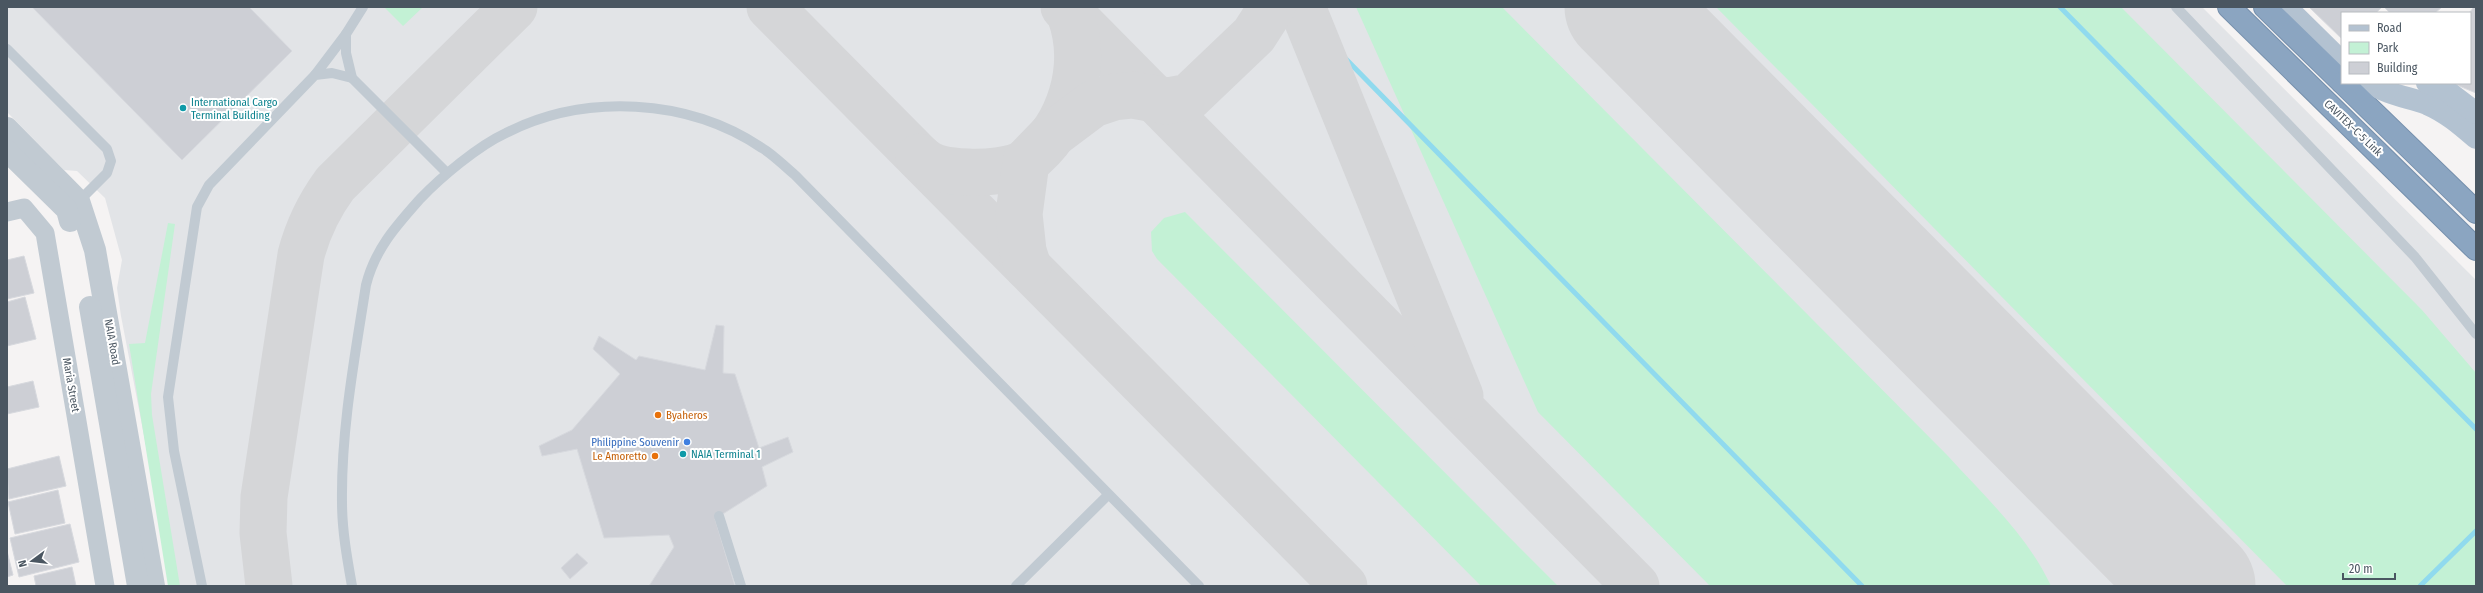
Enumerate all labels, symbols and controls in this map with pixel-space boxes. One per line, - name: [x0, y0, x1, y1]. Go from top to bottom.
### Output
- legend: [2341, 12, 2471, 84]
- text: Road: [2377, 21, 2402, 35]
- text: Park: [2377, 41, 2399, 55]
- text: Building: [2377, 61, 2418, 75]
- place label: International Cargo Terminal Building: [191, 96, 278, 122]
- street label: CAVITEX–C-5 Link: [2321, 97, 2385, 159]
- marker: International Cargo Terminal Building: [178, 103, 188, 113]
- street label: NAIA Road: [102, 318, 122, 366]
- street label: Maria Street: [60, 357, 82, 414]
- place label: Byaheros: [666, 409, 708, 422]
- marker: Byaheros: [653, 410, 663, 420]
- place label: Philippine Souvenir: [591, 436, 679, 449]
- marker: Philippine Souvenir: [682, 437, 692, 447]
- place label: NAIA Terminal 1: [691, 448, 761, 461]
- marker: NAIA Terminal 1: [678, 449, 688, 459]
- place label: Le Amoretto: [593, 450, 647, 463]
- marker: Le Amoretto: [650, 451, 660, 461]
- north arrow: [12, 541, 52, 581]
- scale bar: [2343, 555, 2395, 581]
- text: N: [16, 559, 30, 568]
- text: 20 m: [2349, 562, 2373, 576]

